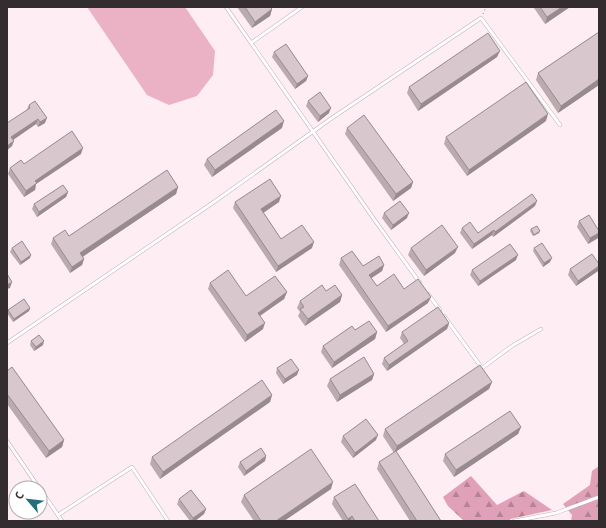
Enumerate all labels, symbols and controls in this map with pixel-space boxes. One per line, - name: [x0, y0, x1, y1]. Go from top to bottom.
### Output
- north arrow: [8, 480, 48, 520]
- text: С: [12, 489, 27, 501]

